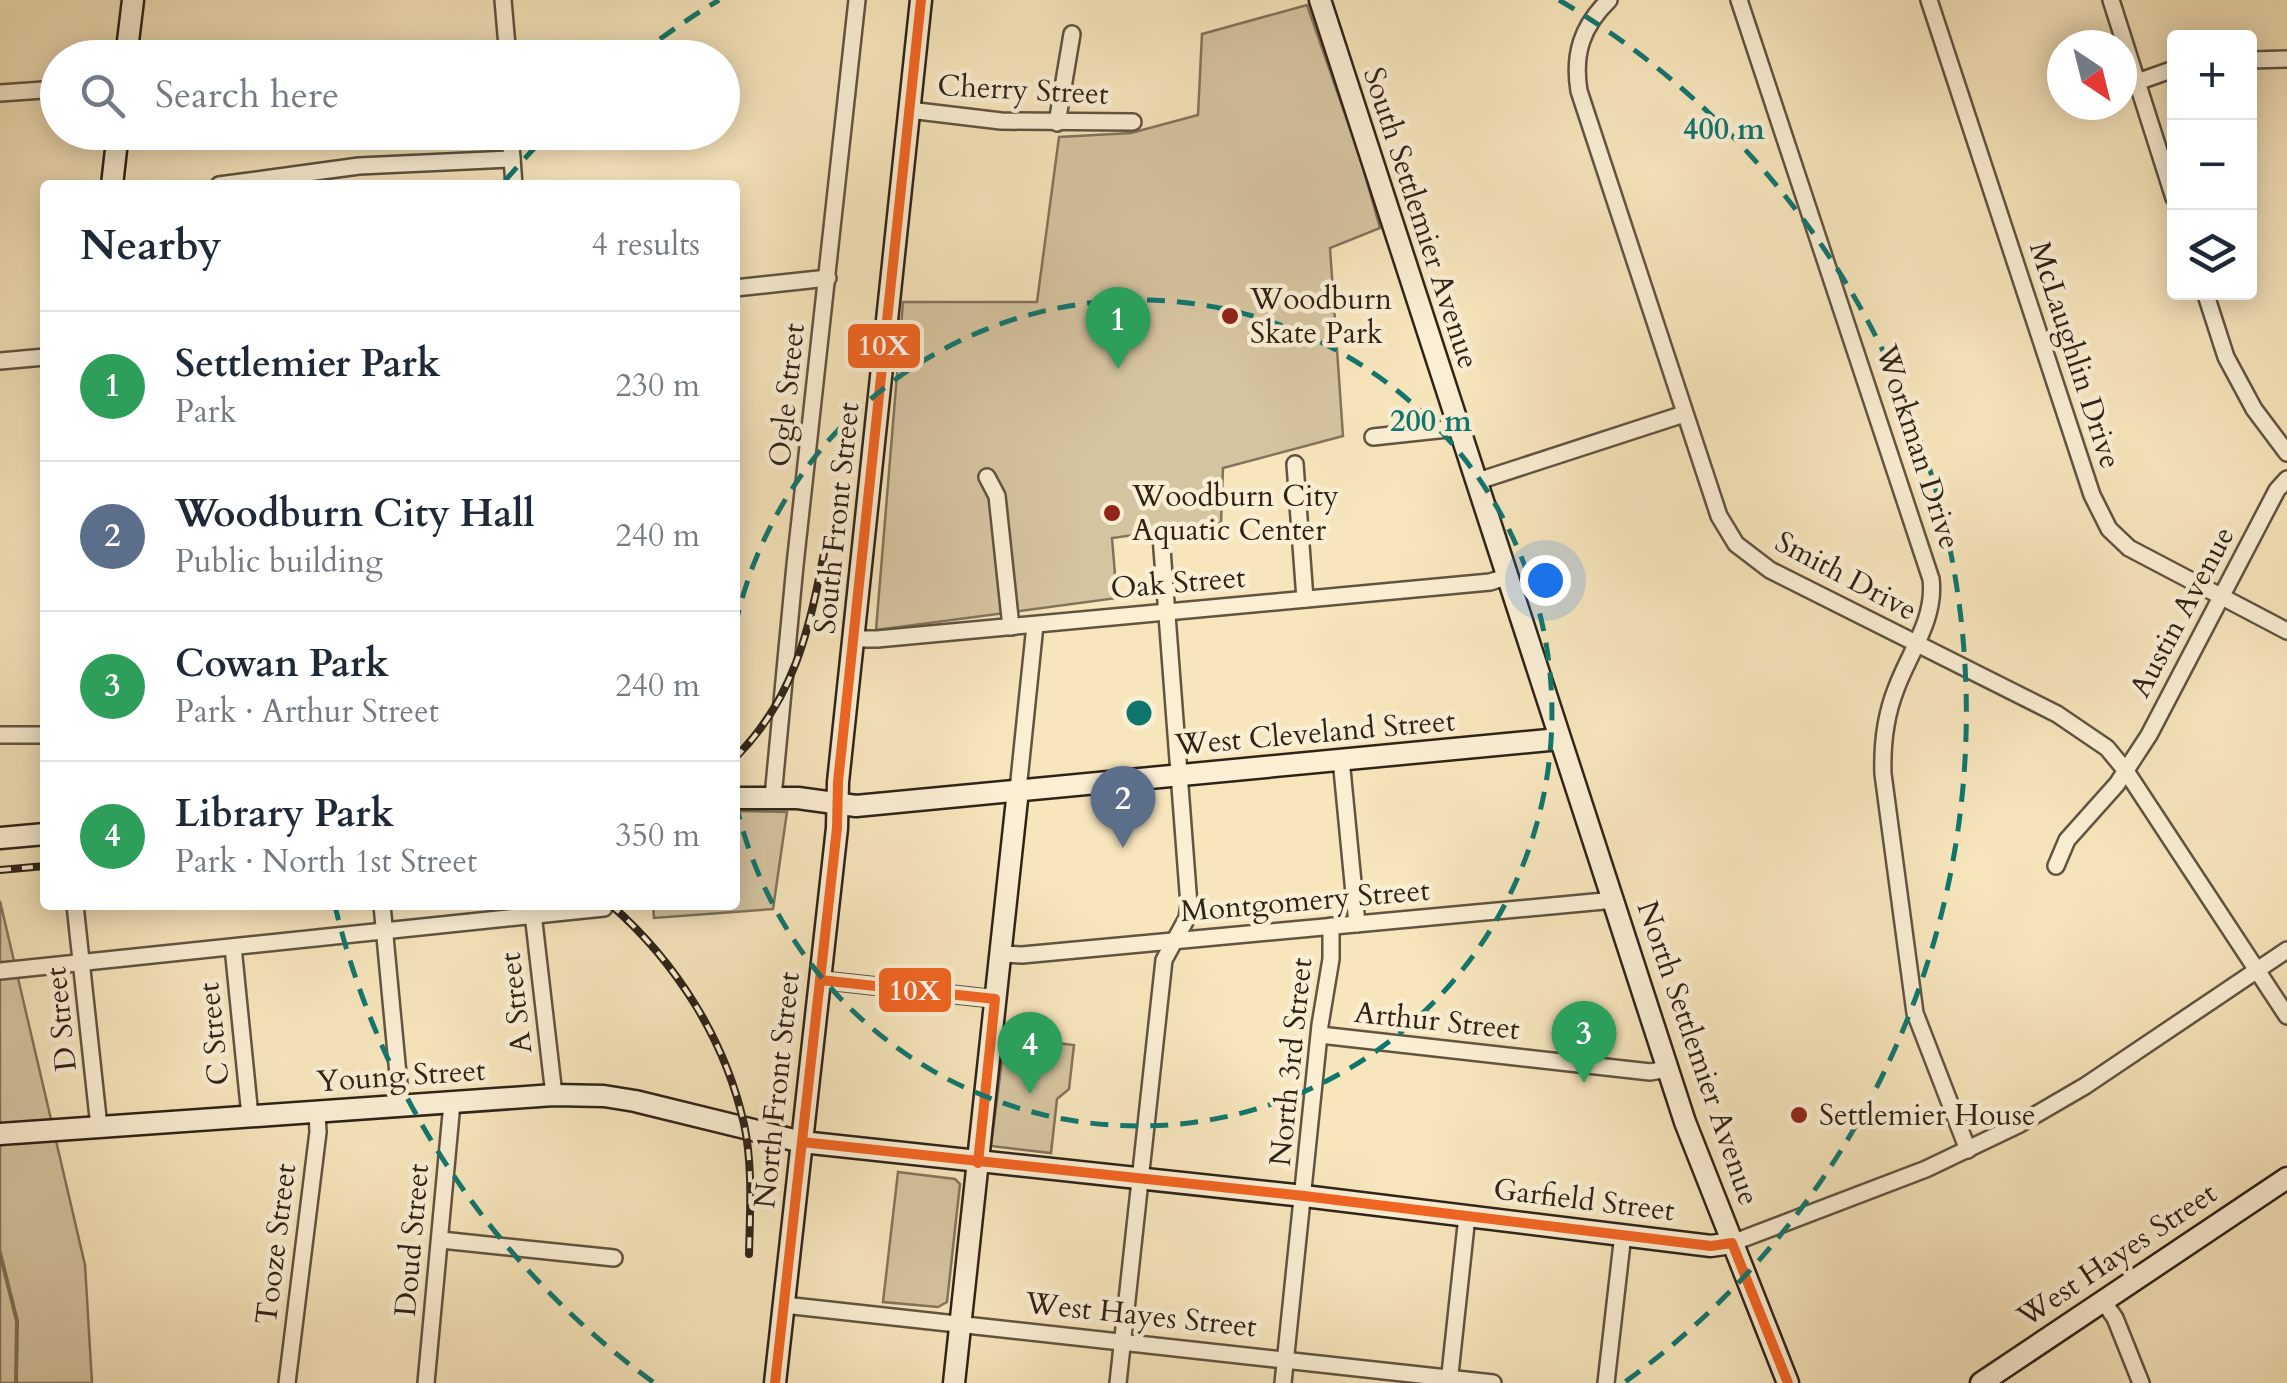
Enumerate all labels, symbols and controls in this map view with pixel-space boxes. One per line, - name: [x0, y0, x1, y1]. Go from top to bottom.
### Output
- north arrow: [2047, 30, 2137, 120]
- map controls: [2167, 30, 2257, 300]
- button: +: [2167, 30, 2257, 120]
- search box: [40, 40, 740, 150]
- street label: South Settlemier Avenue: [1353, 62, 1489, 374]
- street label: Cherry Street: [937, 65, 1110, 115]
- icon: search: [75, 68, 130, 123]
- text: Search here: [155, 69, 339, 121]
- text: 400 m: [1683, 109, 1765, 150]
- button: −: [2167, 120, 2257, 210]
- button: layers: [2167, 210, 2257, 300]
- text: Nearby: [80, 217, 222, 274]
- text: 4 results: [592, 223, 700, 267]
- street label: McLaughlin Drive: [2019, 236, 2131, 474]
- place label: Woodburn Skate Park: [1249, 279, 1392, 354]
- pin: 1: [1086, 286, 1150, 369]
- marker: Woodburn Skate Park: [1219, 305, 1241, 327]
- street label: Ogle Street: [759, 321, 815, 469]
- line badge: 10X: [846, 322, 922, 370]
- text: 10X: [858, 327, 911, 365]
- text: Settlemier Park: [175, 338, 441, 390]
- street label: Workman Drive: [1865, 339, 1970, 554]
- text: 1: [104, 364, 121, 408]
- text: 230 m: [615, 364, 700, 408]
- text: Park: [175, 390, 237, 434]
- street label: South Front Street: [804, 400, 870, 636]
- text: 200 m: [1390, 401, 1472, 442]
- place label: Woodburn City Aquatic Center: [1131, 476, 1339, 551]
- text: Woodburn City Hall: [175, 488, 535, 540]
- marker: Woodburn City Aquatic Center: [1101, 502, 1123, 524]
- text: 2: [104, 514, 121, 558]
- text: 240 m: [615, 514, 700, 558]
- street label: Austin Avenue: [2120, 519, 2244, 705]
- street label: Smith Drive: [1768, 521, 1924, 631]
- text: Public building: [175, 540, 383, 584]
- your location: [1520, 555, 1571, 606]
- street label: Oak Street: [1109, 557, 1248, 609]
- text: Cowan Park: [175, 638, 389, 690]
- text: 3: [104, 664, 121, 708]
- text: 240 m: [615, 664, 700, 708]
- text: Park · Arthur Street: [175, 690, 439, 734]
- centre of rings: [1121, 695, 1157, 731]
- street label: West Cleveland Street: [1172, 700, 1457, 766]
- pin: 2: [1090, 766, 1156, 848]
- text: Library Park: [175, 788, 394, 840]
- text: 4: [104, 814, 121, 858]
- text: 350 m: [615, 814, 700, 858]
- text: Park · North 1st Street: [175, 840, 477, 884]
- street label: Montgomery Street: [1179, 870, 1432, 932]
- street label: North Settlemier Avenue: [1627, 895, 1769, 1211]
- street label: A Street: [489, 950, 543, 1056]
- street label: North 3rd Street: [1260, 955, 1322, 1168]
- street label: D Street: [35, 964, 87, 1073]
- line badge: 10X: [877, 966, 953, 1014]
- street label: North Front Street: [744, 969, 810, 1210]
- text: 10X: [889, 972, 942, 1010]
- street label: C Street: [188, 980, 240, 1087]
- street label: Arthur Street: [1352, 992, 1522, 1050]
- pin: 3: [1552, 1000, 1616, 1083]
- pin: 4: [998, 1012, 1062, 1094]
- street label: Young Street: [315, 1050, 487, 1102]
- place label: Settlemier House: [1819, 1095, 2036, 1136]
- marker: Settlemier House: [1788, 1104, 1810, 1126]
- street label: Tooze Street: [246, 1161, 306, 1327]
- street label: Doud Street: [385, 1161, 439, 1318]
- street label: Garfield Street: [1491, 1169, 1677, 1232]
- street label: West Hayes Street: [2008, 1173, 2225, 1337]
- street label: West Hayes Street: [1022, 1282, 1259, 1348]

